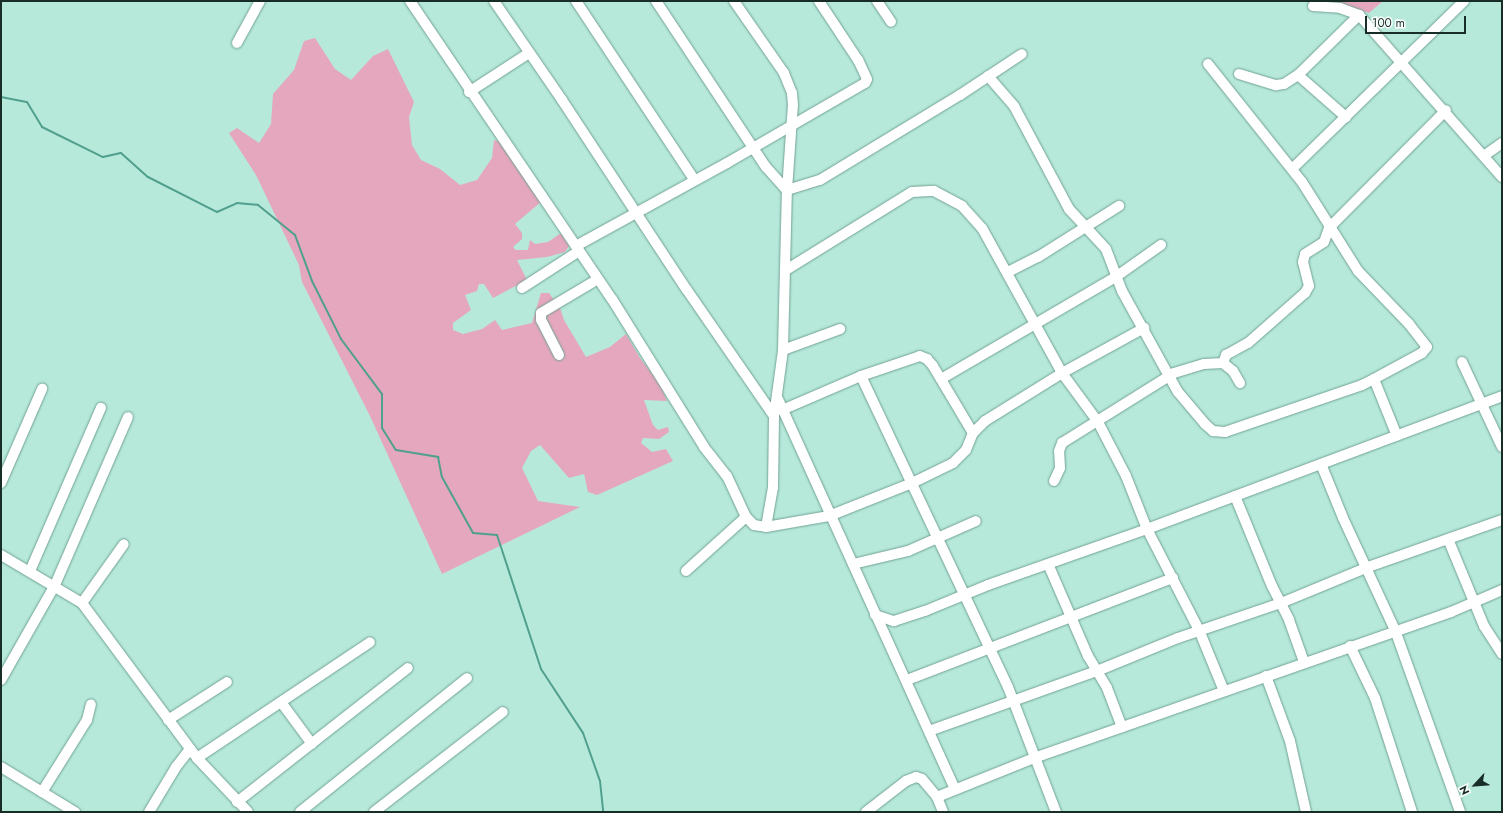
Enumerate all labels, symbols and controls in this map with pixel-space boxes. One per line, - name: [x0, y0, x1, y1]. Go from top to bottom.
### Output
- scale bar: [1367, 8, 1468, 34]
- text: 100 m: [1372, 14, 1405, 32]
- north arrow: [1455, 765, 1495, 805]
- text: N: [1455, 783, 1473, 798]

